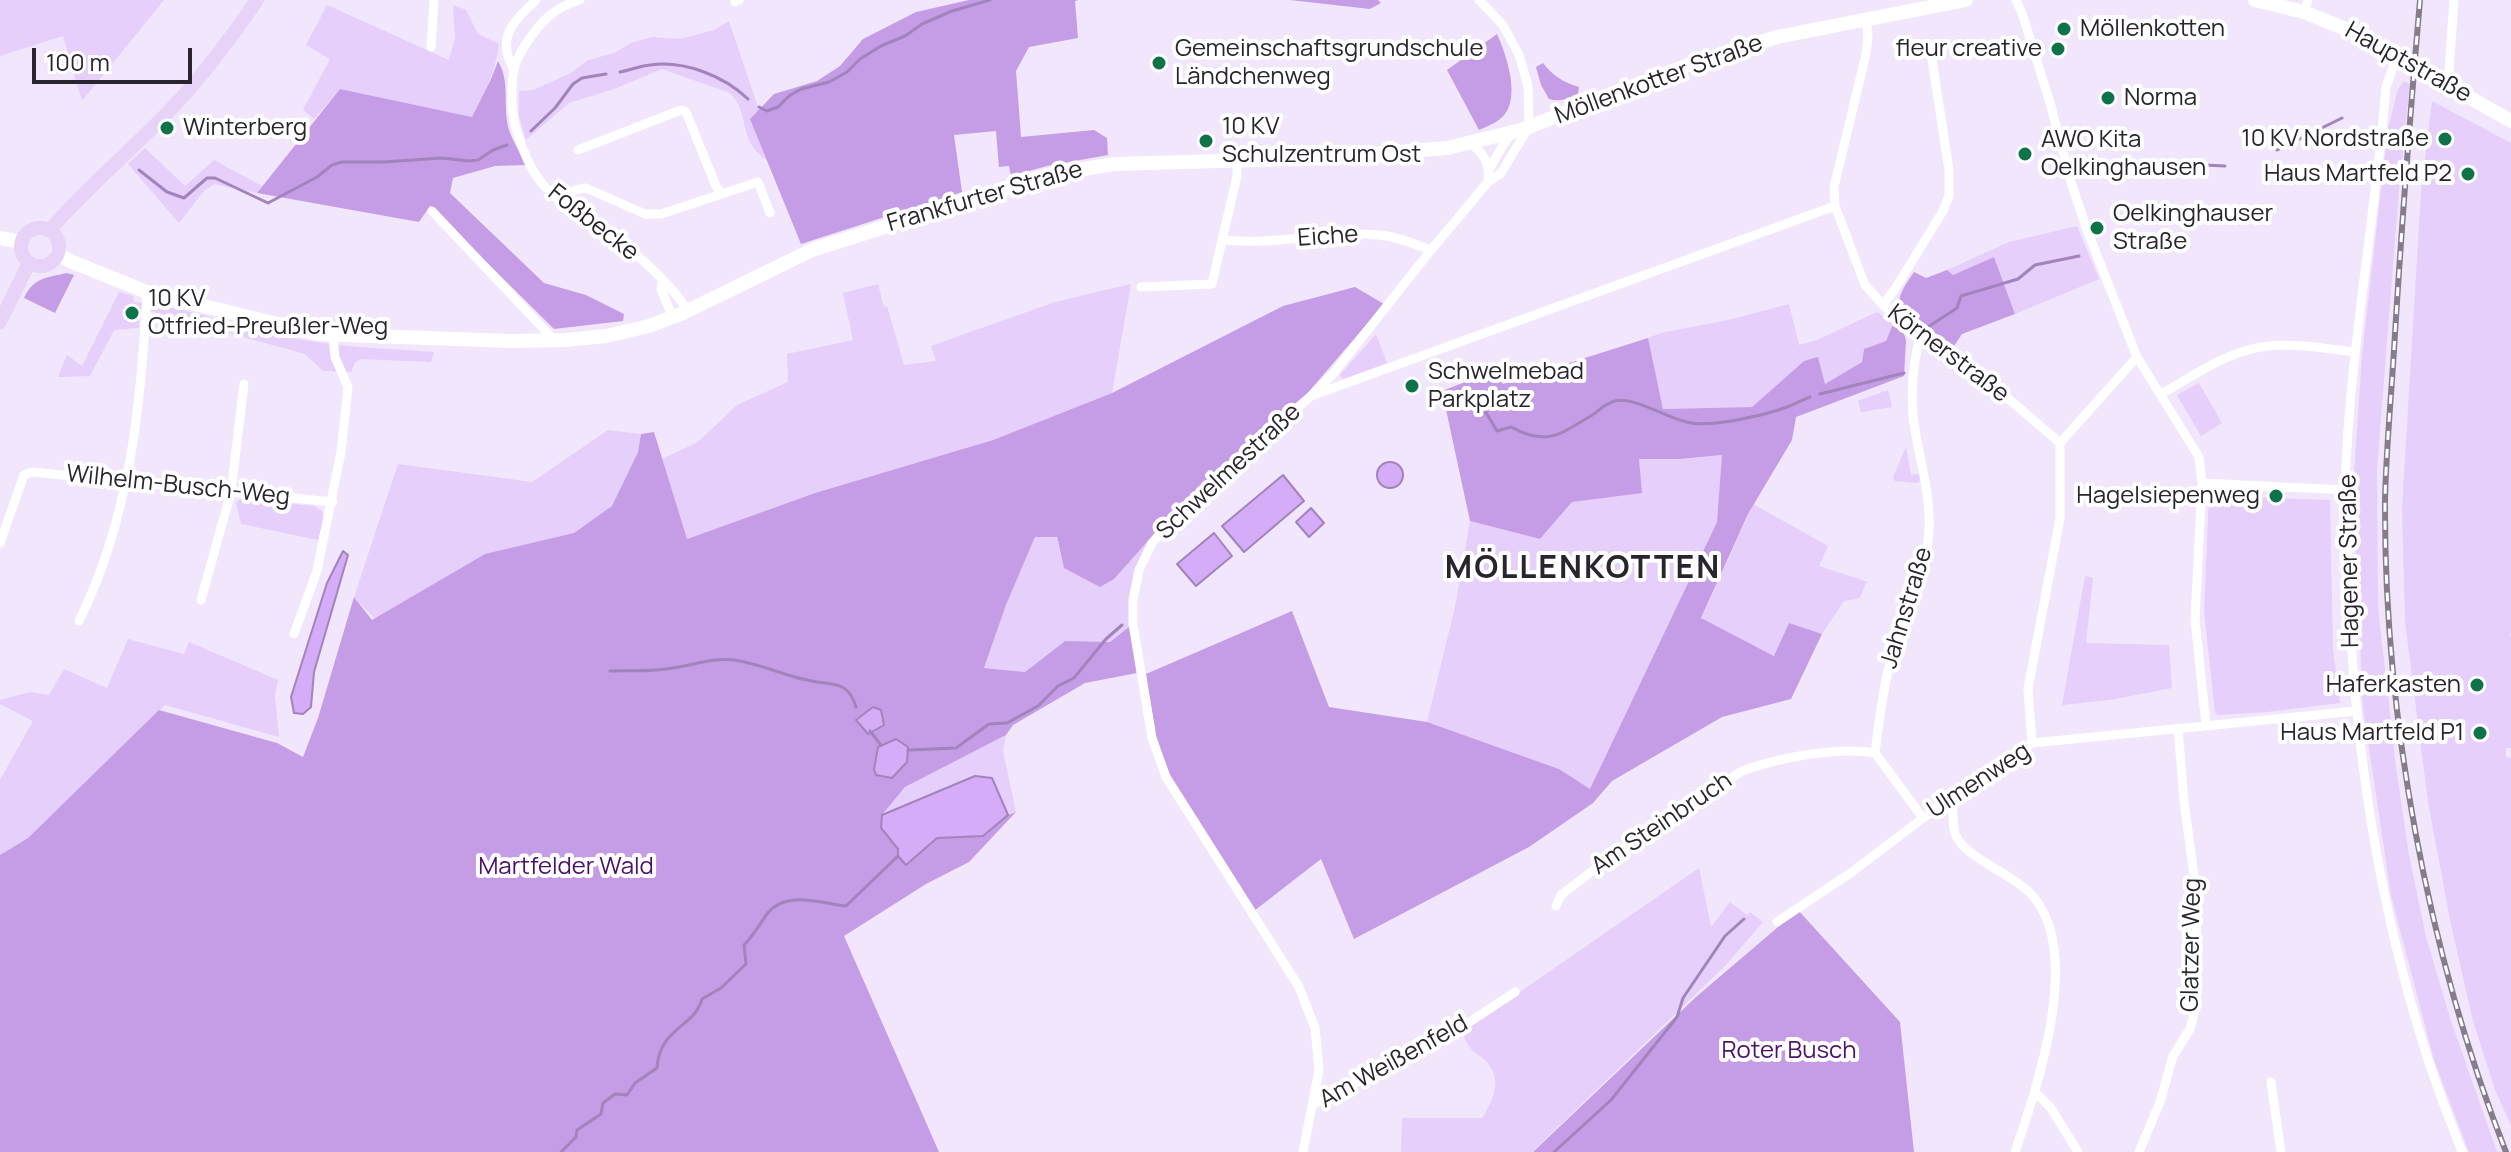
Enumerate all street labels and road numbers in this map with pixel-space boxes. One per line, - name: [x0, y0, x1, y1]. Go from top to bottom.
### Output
- street label: Hauptstraße: [2340, 16, 2476, 110]
- street label: Möllenkotter Straße: [1551, 29, 1767, 131]
- street label: Frankfurter Straße: [884, 155, 1086, 239]
- street label: Foßbecke: [542, 179, 644, 267]
- street label: Eiche: [1297, 221, 1359, 253]
- street label: Körnerstraße: [1882, 299, 2014, 409]
- street label: Schwelmestraße: [1151, 398, 1307, 546]
- street label: Wilhelm-Busch-Weg: [65, 460, 291, 512]
- street label: Hagener Straße: [2334, 474, 2366, 648]
- street label: Jahnstraße: [1875, 544, 1939, 672]
- street label: Ulmenweg: [1922, 737, 2036, 825]
- street label: Am Steinbruch: [1586, 767, 1738, 881]
- street label: Glatzer Weg: [2176, 878, 2208, 1012]
- street label: Am Weißenfeld: [1315, 1009, 1473, 1115]

